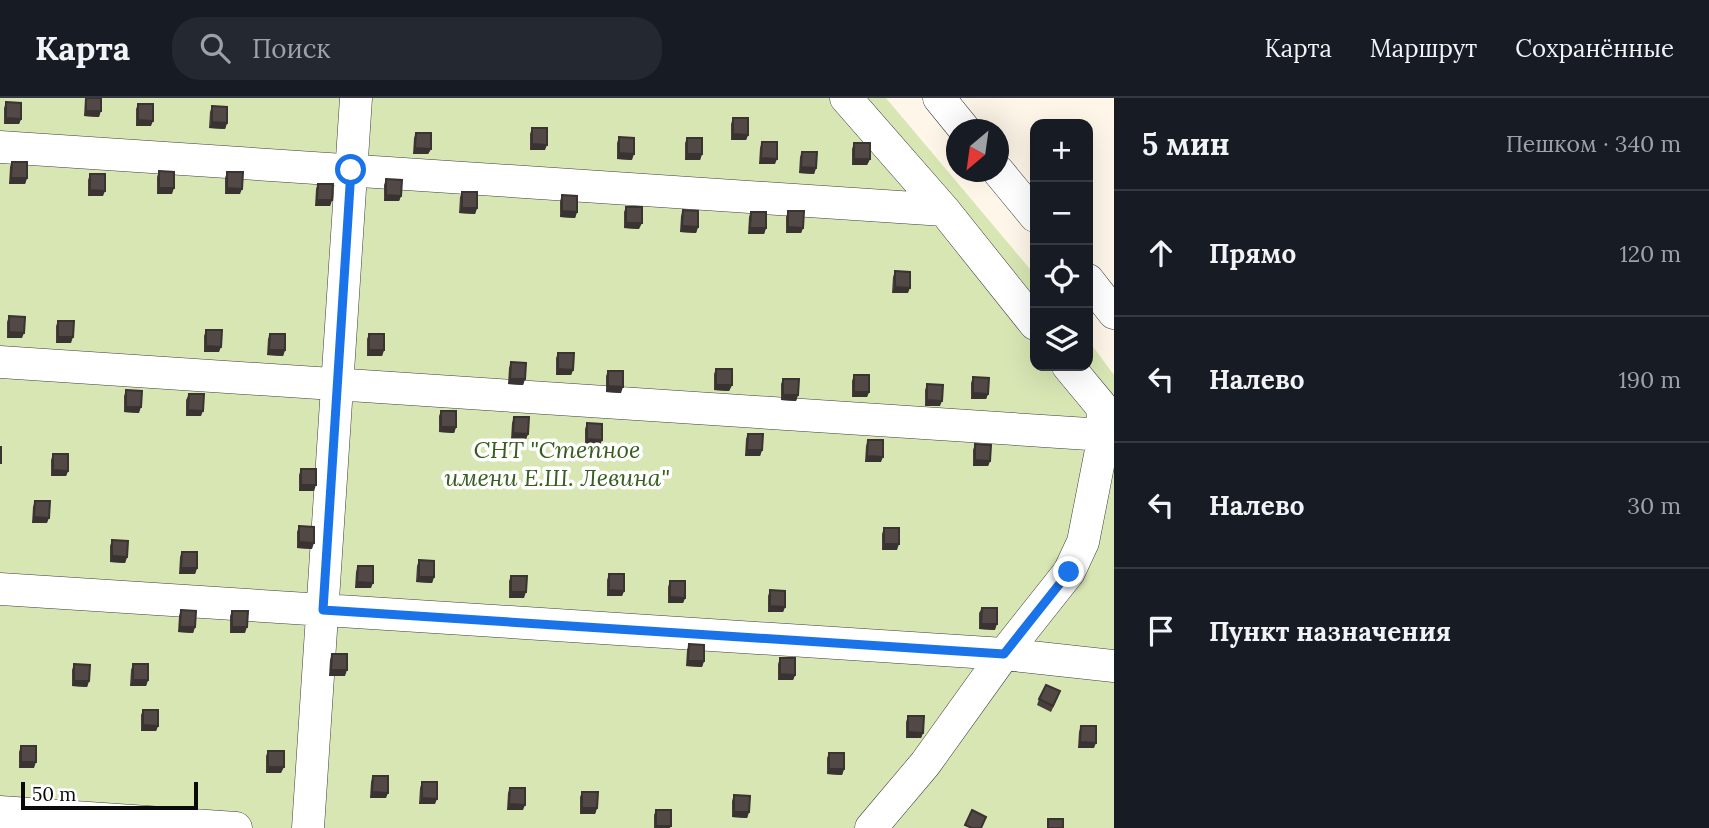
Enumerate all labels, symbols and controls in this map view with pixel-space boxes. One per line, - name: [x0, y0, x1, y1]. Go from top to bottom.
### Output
- search box: [172, 17, 662, 80]
- text: Карта: [35, 27, 130, 69]
- icon: search: [196, 29, 234, 67]
- text: Поиск: [252, 32, 331, 65]
- text: Карта: [1264, 33, 1332, 64]
- text: Маршрут: [1370, 33, 1477, 64]
- text: Сохранённые: [1515, 33, 1674, 64]
- north arrow: [946, 119, 1009, 182]
- map controls: [1030, 119, 1093, 371]
- button: +: [1030, 119, 1093, 182]
- text: 5 мин: [1142, 125, 1230, 163]
- text: Пешком · 340 m: [1506, 129, 1681, 158]
- route start: [335, 154, 366, 185]
- button: −: [1030, 182, 1093, 245]
- icon: ahead: [1142, 234, 1180, 272]
- text: Прямо: [1209, 237, 1296, 270]
- text: 120 m: [1619, 239, 1681, 268]
- button: locate: [1030, 245, 1093, 308]
- button: layers: [1030, 308, 1093, 371]
- icon: left: [1142, 360, 1180, 398]
- text: Налево: [1209, 363, 1305, 396]
- text: 190 m: [1618, 365, 1681, 394]
- park label: СНТ "Степное имени Е.Ш. Левина": [444, 434, 670, 493]
- icon: left: [1142, 486, 1180, 524]
- text: Налево: [1209, 489, 1305, 522]
- text: 30 m: [1627, 491, 1681, 520]
- route end: [1053, 556, 1084, 587]
- icon: arrive: [1142, 612, 1180, 650]
- text: Пункт назначения: [1209, 615, 1451, 648]
- scale bar: [21, 779, 198, 811]
- text: 50 m: [32, 782, 76, 806]

